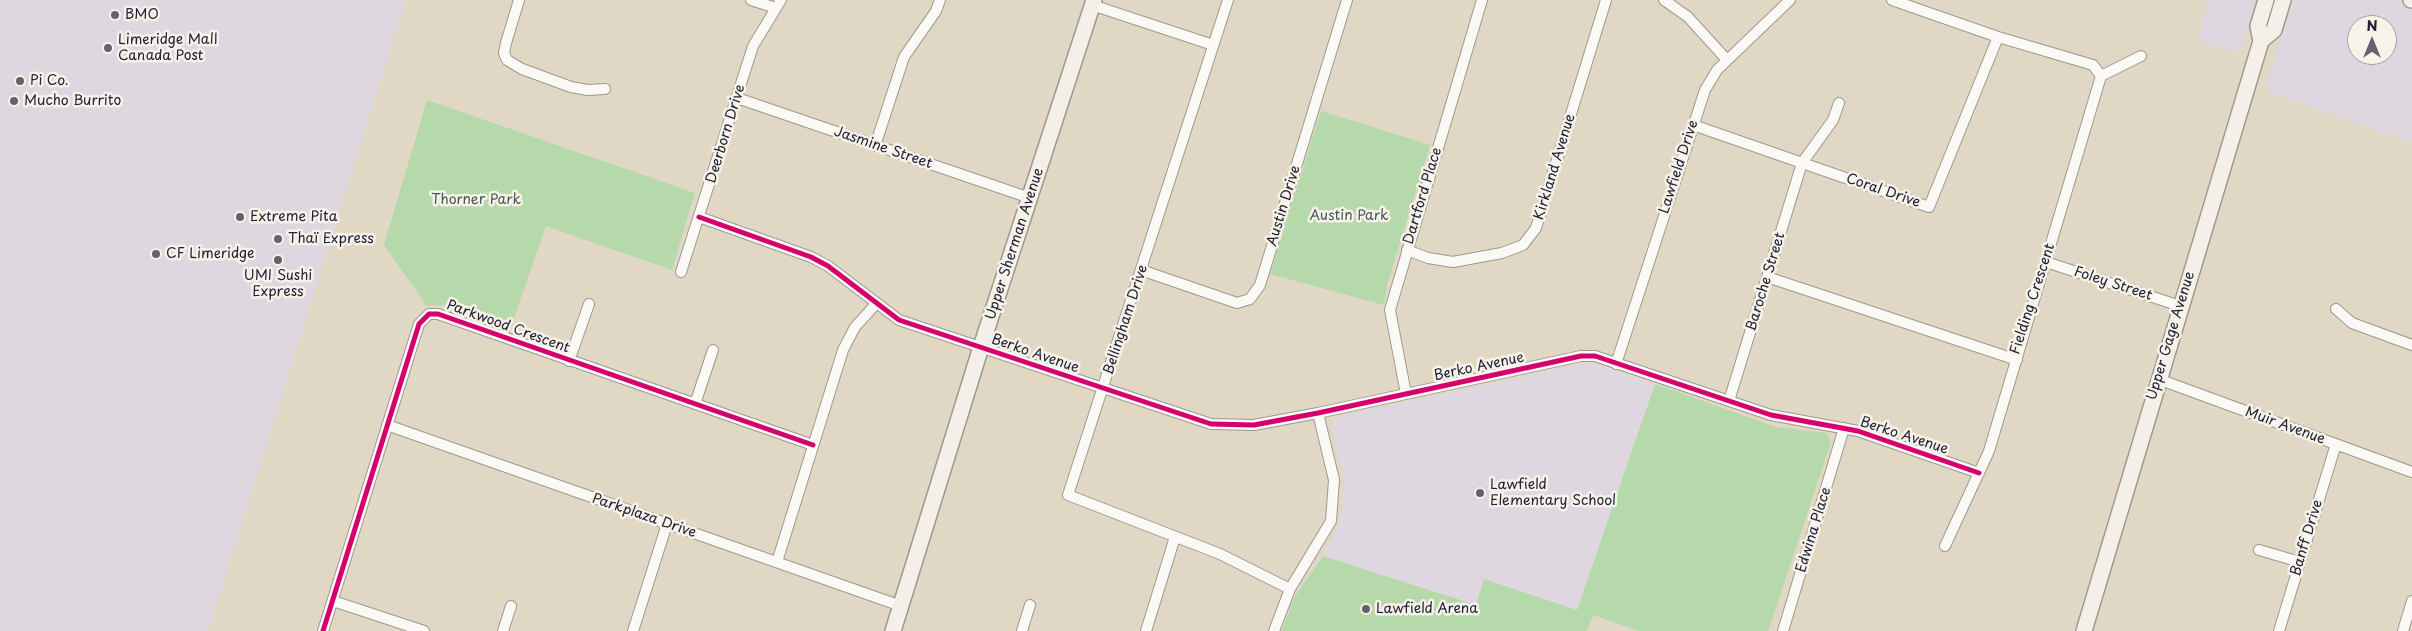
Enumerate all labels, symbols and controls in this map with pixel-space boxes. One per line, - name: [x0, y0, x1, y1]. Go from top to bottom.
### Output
- place label: BMO: [125, 7, 159, 23]
- marker: BMO: [109, 9, 121, 21]
- north arrow: [2347, 15, 2397, 65]
- text: N: [2366, 15, 2378, 36]
- place label: Limeridge Mall Canada Post: [118, 32, 217, 64]
- marker: Limeridge Mall Canada Post: [102, 42, 114, 54]
- place label: Pi Co.: [30, 73, 68, 89]
- marker: Pi Co.: [14, 75, 26, 87]
- street label: Deerborn Drive: [703, 83, 749, 185]
- place label: Mucho Burrito: [24, 93, 121, 109]
- marker: Mucho Burrito: [8, 95, 20, 107]
- street label: Kirkland Avenue: [1531, 112, 1579, 222]
- street label: Lawfield Drive: [1656, 118, 1702, 216]
- street label: Jasmine Street: [832, 123, 934, 173]
- street label: Dartford Place: [1400, 146, 1446, 246]
- street label: Austin Drive: [1264, 164, 1304, 248]
- street label: Upper Sherman Avenue: [982, 166, 1048, 322]
- street label: Coral Drive: [1844, 170, 1922, 212]
- park label: Thorner Park: [431, 192, 521, 208]
- park label: Austin Park: [1310, 208, 1388, 224]
- place label: Extreme Pita: [250, 209, 337, 225]
- marker: Extreme Pita: [234, 211, 246, 223]
- place label: Thaï Express: [288, 231, 374, 247]
- street label: Baroche Street: [1743, 231, 1789, 333]
- marker: Thaï Express: [272, 233, 284, 245]
- street label: Fielding Crescent: [2007, 241, 2059, 357]
- place label: CF Limeridge: [166, 246, 254, 262]
- marker: CF Limeridge: [150, 248, 162, 260]
- marker: UMI Sushi Express: [272, 254, 284, 266]
- street label: Bellingham Drive: [1100, 263, 1152, 377]
- street label: Foley Street: [2072, 263, 2154, 305]
- place label: UMI Sushi Express: [244, 268, 312, 300]
- street label: Upper Gage Avenue: [2143, 270, 2199, 402]
- street label: Parkwood Crescent: [444, 297, 572, 357]
- street label: Berko Avenue: [989, 331, 1081, 377]
- street label: Berko Avenue: [1432, 349, 1526, 385]
- street label: Muir Avenue: [2243, 404, 2327, 448]
- street label: Berko Avenue: [1858, 414, 1950, 458]
- place label: Lawfield Elementary School: [1490, 477, 1616, 510]
- street label: Edwina Place: [1793, 485, 1835, 575]
- marker: Lawfield Elementary School: [1474, 487, 1486, 499]
- street label: Parkplaza Drive: [590, 490, 698, 542]
- street label: Banff Drive: [2287, 498, 2327, 578]
- place label: Lawfield Arena: [1376, 601, 1478, 617]
- marker: Lawfield Arena: [1360, 603, 1372, 615]

